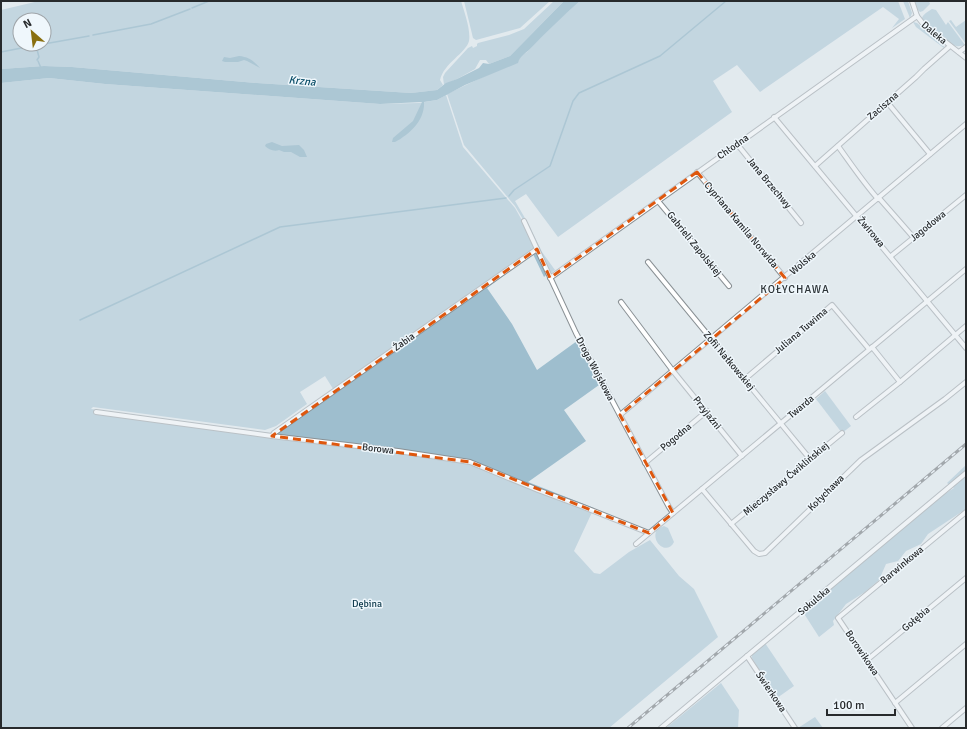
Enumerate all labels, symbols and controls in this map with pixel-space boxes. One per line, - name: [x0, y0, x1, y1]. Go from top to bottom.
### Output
- north arrow: [12, 12, 52, 52]
- text: N: [21, 16, 34, 31]
- street label: Daleka: [919, 19, 949, 47]
- water label: Krzna: [288, 73, 317, 89]
- street label: Zaciszna: [865, 89, 901, 123]
- street label: Chłodna: [715, 132, 751, 162]
- street label: Jana Brzechwy: [744, 155, 794, 211]
- street label: Cypriana Kamila Norwida: [701, 180, 781, 270]
- street label: Jagodowa: [908, 208, 948, 244]
- street label: Gabrieli Zapolskiej: [664, 209, 724, 279]
- street label: Żwirowa: [855, 214, 887, 250]
- street label: Wolska: [787, 249, 819, 277]
- district label: KOŁYCHAWA: [760, 283, 830, 296]
- street label: Juliana Tuwima: [772, 305, 830, 357]
- street label: Zofii Nałkowskiej: [701, 329, 757, 393]
- street label: Żabia: [391, 330, 417, 354]
- street label: Droga Wojskowa: [573, 335, 617, 403]
- street label: Twarda: [786, 393, 816, 421]
- street label: Przyjaźni: [690, 394, 724, 432]
- street label: Pogodna: [658, 421, 694, 453]
- street label: Mieczysławy Ćwiklińskiej: [740, 439, 831, 518]
- street label: Borowa: [361, 441, 395, 457]
- street label: Kołychawa: [805, 472, 847, 514]
- street label: Barwinkowa: [878, 543, 926, 587]
- street label: Sokulska: [795, 584, 833, 618]
- park label: Dębina: [352, 598, 382, 610]
- street label: Gołębia: [899, 604, 933, 634]
- street label: Borowikowa: [842, 628, 882, 678]
- street label: Świerkowa: [753, 669, 790, 715]
- scale bar: [827, 691, 895, 717]
- text: 100 m: [833, 698, 865, 713]

